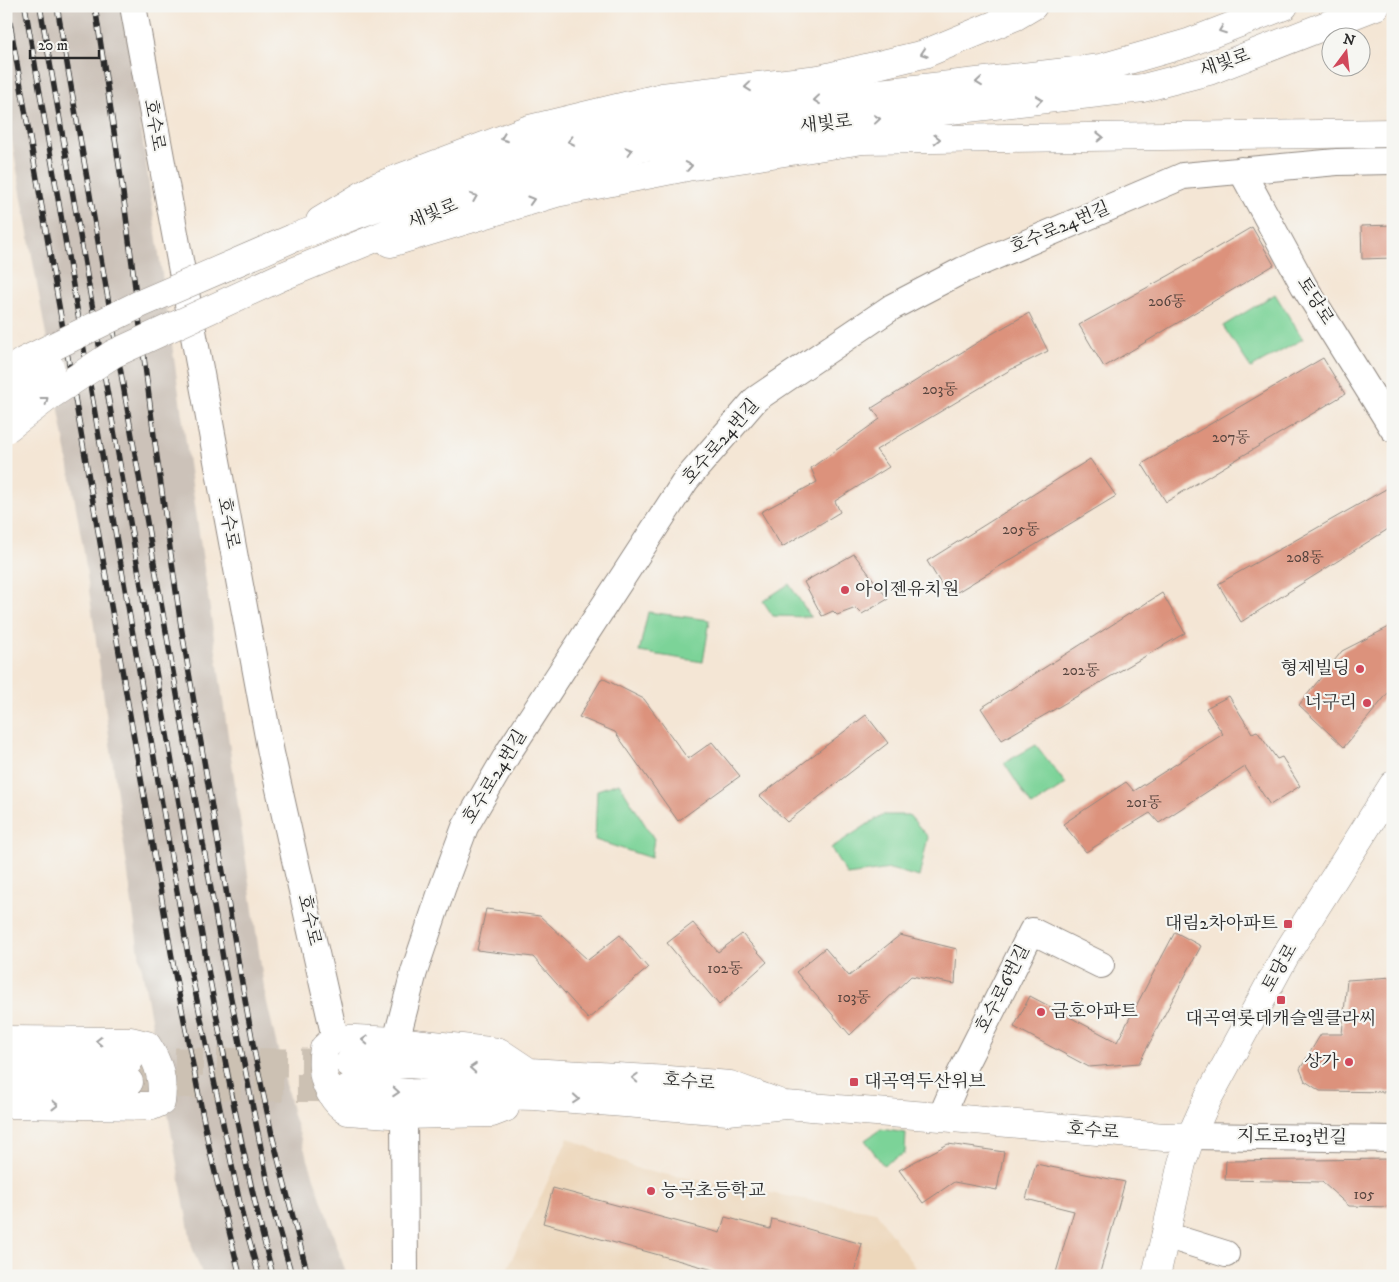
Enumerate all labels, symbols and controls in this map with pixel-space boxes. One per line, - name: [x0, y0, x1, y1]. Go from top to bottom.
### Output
- one-way arrow: [1218, 24, 1227, 34]
- scale bar: [30, 28, 99, 60]
- north arrow: [1322, 28, 1372, 78]
- text: N: [1341, 30, 1357, 51]
- text: 20 m: [38, 36, 68, 55]
- street label: 새빛로: [1197, 44, 1253, 82]
- one-way arrow: [920, 47, 929, 57]
- one-way arrow: [974, 76, 982, 87]
- one-way arrow: [743, 81, 751, 92]
- one-way arrow: [813, 94, 821, 105]
- one-way arrow: [1035, 95, 1043, 106]
- street label: 호수로: [139, 97, 169, 153]
- street label: 새빛로: [799, 110, 853, 138]
- one-way arrow: [873, 114, 881, 125]
- one-way arrow: [500, 132, 508, 142]
- one-way arrow: [1096, 132, 1104, 142]
- one-way arrow: [934, 134, 942, 144]
- one-way arrow: [566, 135, 575, 146]
- one-way arrow: [625, 146, 634, 157]
- one-way arrow: [685, 162, 694, 172]
- one-way arrow: [469, 193, 478, 204]
- street label: 새빛로: [405, 194, 461, 234]
- one-way arrow: [526, 196, 534, 206]
- street label: 호수로24번길: [1007, 197, 1113, 259]
- street label: 토당로: [1292, 273, 1338, 329]
- house number: 206동: [1148, 292, 1186, 311]
- house number: 203동: [922, 380, 958, 399]
- street label: 호수로24번길: [678, 395, 764, 489]
- one-way arrow: [39, 397, 48, 405]
- house number: 207동: [1212, 428, 1250, 447]
- street label: 호수로: [212, 495, 244, 551]
- house number: 205동: [1002, 520, 1040, 539]
- house number: 208동: [1286, 548, 1324, 567]
- place label: 아이젠유치원: [855, 579, 959, 601]
- marker: 아이젠유치원: [839, 584, 851, 596]
- place label: 형제빌딩: [1280, 658, 1350, 680]
- house number: 202동: [1062, 661, 1100, 680]
- marker: 형제빌딩: [1354, 663, 1366, 675]
- place label: 너구리: [1305, 692, 1357, 714]
- marker: 너구리: [1361, 697, 1373, 709]
- street label: 호수로24번길: [458, 726, 532, 828]
- house number: 201동: [1126, 793, 1162, 812]
- street label: 호수로: [292, 892, 326, 948]
- place label: 대림2차아파트: [1165, 913, 1279, 935]
- marker: 대림2차아파트: [1282, 918, 1294, 930]
- street label: 토당로: [1257, 940, 1303, 996]
- street label: 호수로6번길: [971, 941, 1035, 1037]
- house number: 102동: [707, 959, 743, 978]
- house number: 103동: [837, 988, 871, 1007]
- marker: 대곡역롯데캐슬엘클라씨: [1275, 994, 1287, 1006]
- place label: 금호아파트: [1051, 1001, 1139, 1023]
- marker: 금호아파트: [1035, 1006, 1047, 1018]
- place label: 대곡역롯데캐슬엘클라씨: [1185, 1008, 1377, 1030]
- one-way arrow: [360, 1034, 368, 1045]
- one-way arrow: [95, 1036, 102, 1046]
- place label: 상가: [1304, 1051, 1340, 1073]
- marker: 상가: [1343, 1056, 1355, 1068]
- one-way arrow: [469, 1063, 477, 1074]
- street label: 호수로: [662, 1069, 716, 1095]
- place label: 대곡역두산위브: [864, 1071, 986, 1093]
- one-way arrow: [631, 1072, 639, 1083]
- marker: 대곡역두산위브: [848, 1076, 860, 1088]
- one-way arrow: [393, 1086, 401, 1097]
- one-way arrow: [572, 1094, 580, 1105]
- one-way arrow: [51, 1099, 59, 1110]
- street label: 호수로: [1066, 1118, 1120, 1144]
- street label: 지도로103번길: [1237, 1125, 1347, 1149]
- place label: 능곡초등학교: [661, 1180, 766, 1202]
- marker: 능곡초등학교: [645, 1185, 657, 1197]
- house number: 105: [1354, 1185, 1375, 1204]

